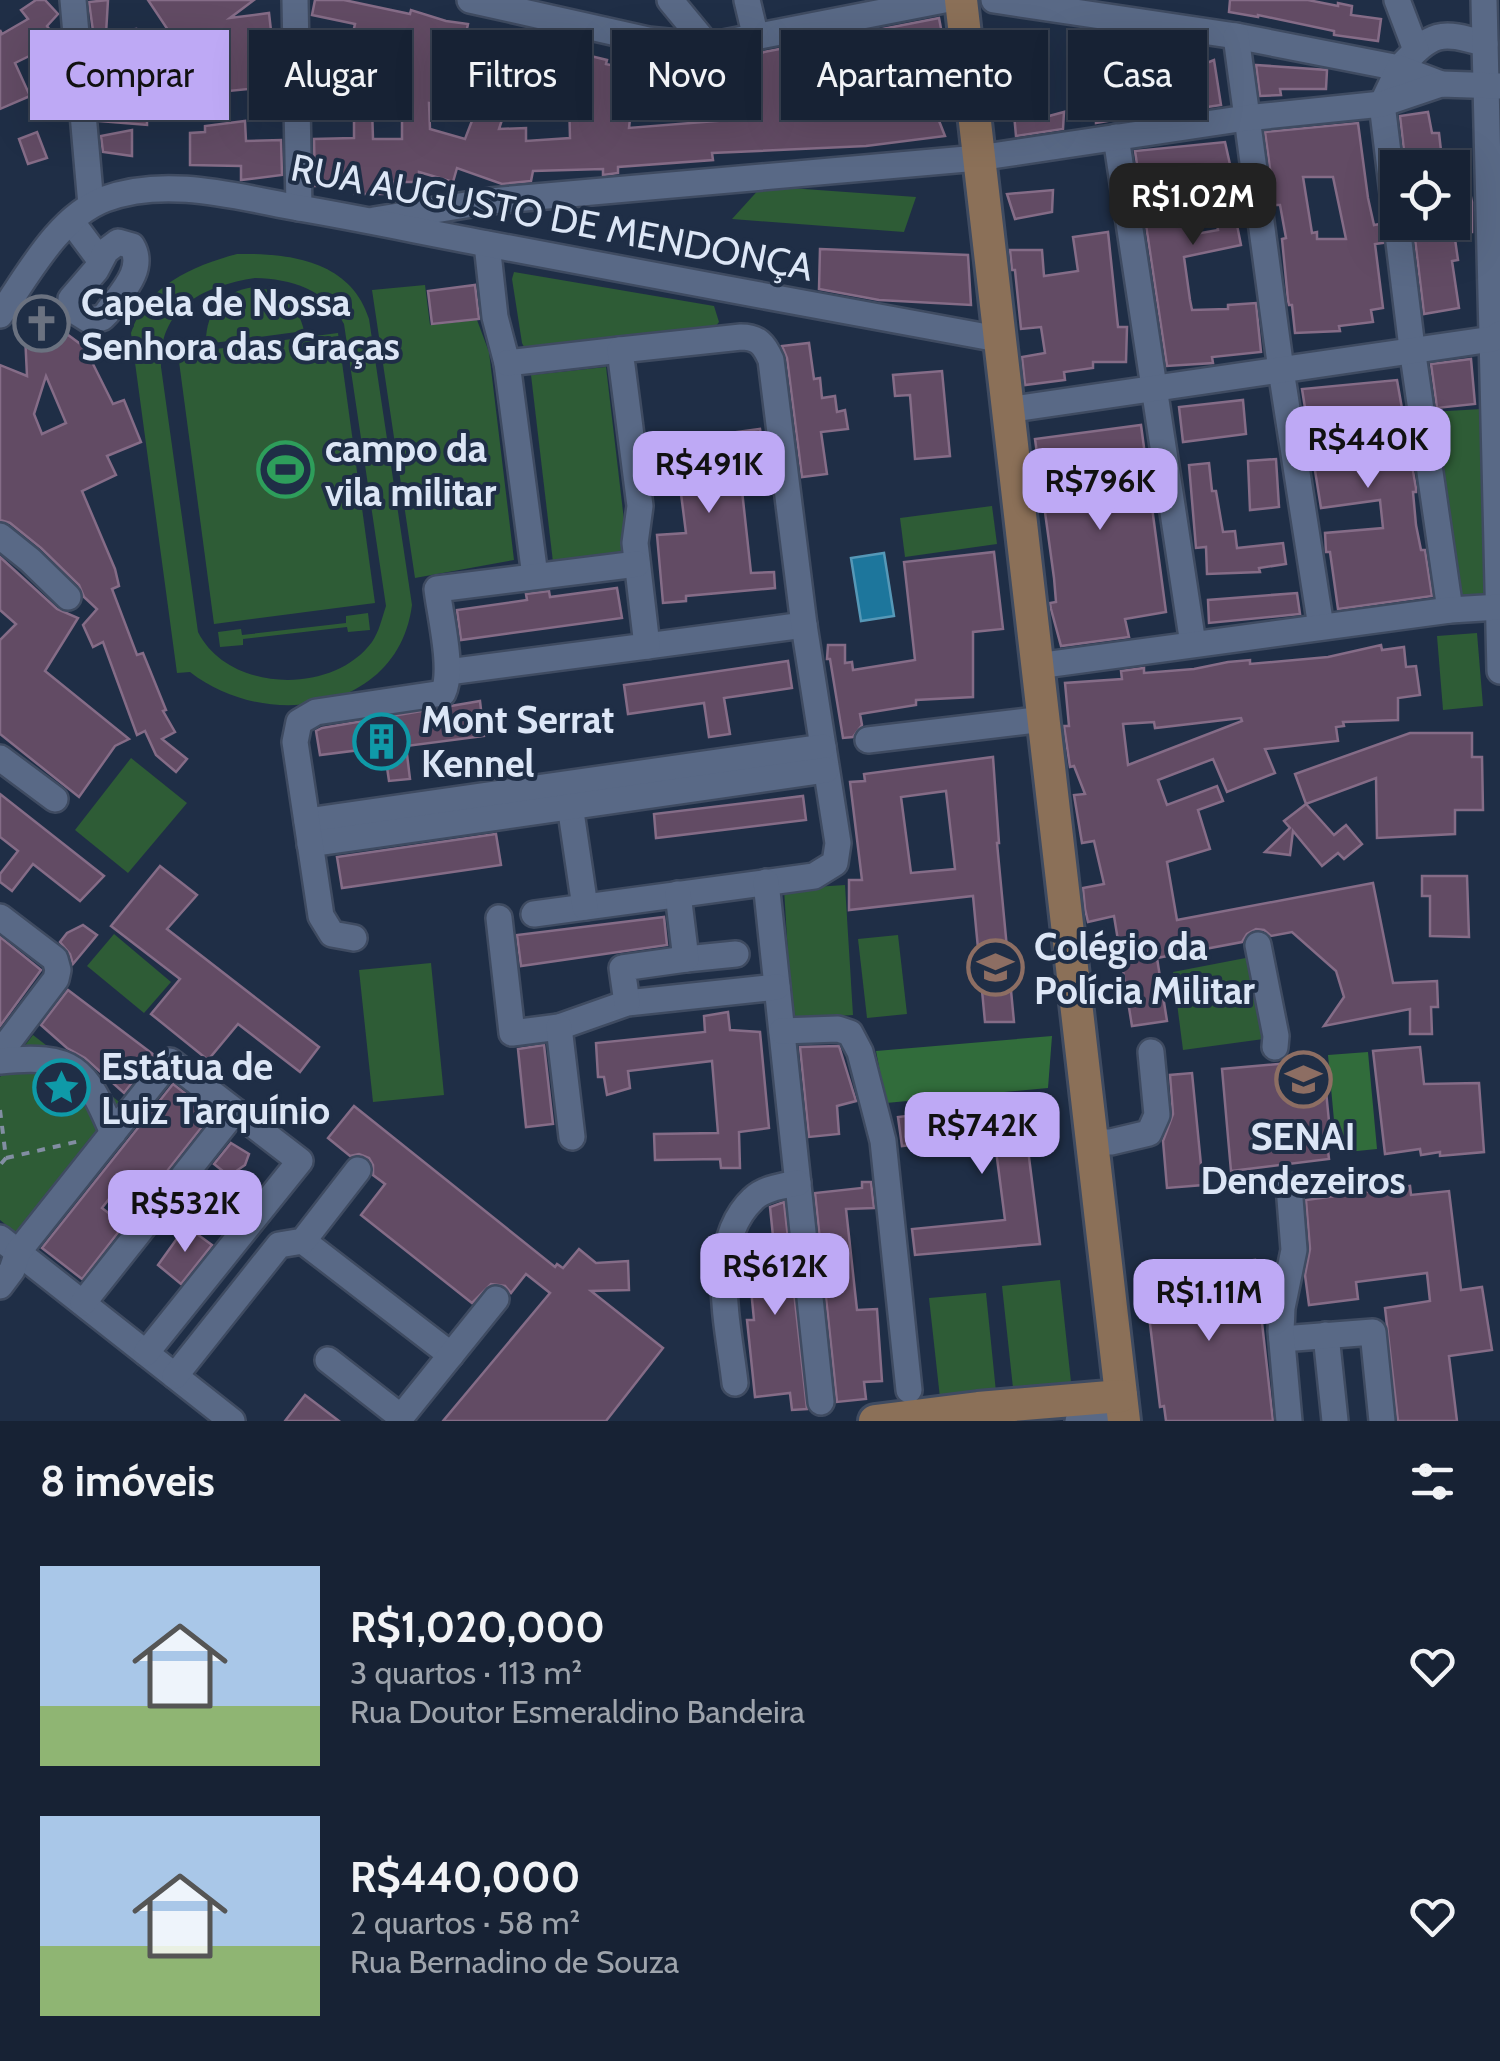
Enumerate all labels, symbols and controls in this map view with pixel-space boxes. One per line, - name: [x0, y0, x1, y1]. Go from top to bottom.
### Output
- chip: Comprar: [30, 30, 229, 120]
- chip: Alugar: [249, 30, 412, 120]
- chip: Filtros: [432, 30, 592, 120]
- chip: Novo: [612, 30, 761, 120]
- chip: Apartamento: [781, 30, 1048, 120]
- chip: Casa: [1068, 30, 1207, 120]
- street label: RUA AUGUSTO DE MENDONÇA: [287, 143, 818, 291]
- map controls: [1380, 150, 1470, 240]
- button: locate: [1380, 150, 1470, 240]
- pin: R$1.02M: [1101, 163, 1285, 248]
- text: R$1.02M: [1131, 176, 1255, 215]
- place label: Capela de Nossa Senhora das Graças: [81, 279, 400, 370]
- church icon: Capela de Nossa Senhora das Graças: [12, 294, 72, 354]
- pin: R$440K: [1287, 406, 1449, 491]
- text: R$440K: [1308, 419, 1429, 458]
- place label: campo da vila militar: [325, 425, 497, 516]
- pin: R$491K: [628, 431, 790, 516]
- sports icon: campo da vila militar: [256, 440, 316, 500]
- text: R$491K: [655, 444, 763, 483]
- pin: R$796K: [1019, 448, 1181, 533]
- text: R$796K: [1045, 461, 1155, 500]
- place label: Mont Serrat Kennel: [421, 696, 614, 787]
- building icon: Mont Serrat Kennel: [352, 711, 412, 771]
- place label: Colégio da Polícia Militar: [1034, 923, 1255, 1014]
- school or university icon: Colégio da Polícia Militar: [965, 938, 1025, 998]
- place label: Estátua de Luiz Tarquínio: [101, 1043, 330, 1134]
- school or university icon: SENAI Dendezeiros: [1273, 1049, 1333, 1109]
- place icon: Estátua de Luiz Tarquínio: [32, 1058, 92, 1118]
- pin: R$742K: [901, 1092, 1063, 1177]
- text: R$742K: [927, 1105, 1037, 1144]
- place label: SENAI Dendezeiros: [1200, 1113, 1406, 1204]
- pin: R$532K: [104, 1170, 266, 1255]
- text: R$532K: [130, 1183, 240, 1222]
- pin: R$612K: [694, 1233, 856, 1318]
- text: R$612K: [722, 1246, 828, 1285]
- pin: R$1.11M: [1117, 1259, 1301, 1344]
- text: R$1.11M: [1155, 1272, 1263, 1311]
- icon: filters: [1405, 1454, 1460, 1509]
- text: 8 imóveis: [40, 1455, 215, 1507]
- text: R$1,020,000: [350, 1601, 605, 1653]
- icon: home: [120, 1606, 240, 1726]
- icon: heart: [1405, 1639, 1460, 1694]
- text: 3 quartos · 113 m²: [350, 1653, 582, 1692]
- text: Rua Doutor Esmeraldino Bandeira: [350, 1692, 805, 1731]
- text: R$440,000: [350, 1851, 580, 1903]
- icon: home: [120, 1856, 240, 1976]
- icon: heart: [1405, 1889, 1460, 1944]
- text: 2 quartos · 58 m²: [350, 1903, 580, 1942]
- text: Rua Bernadino de Souza: [350, 1942, 679, 1981]

